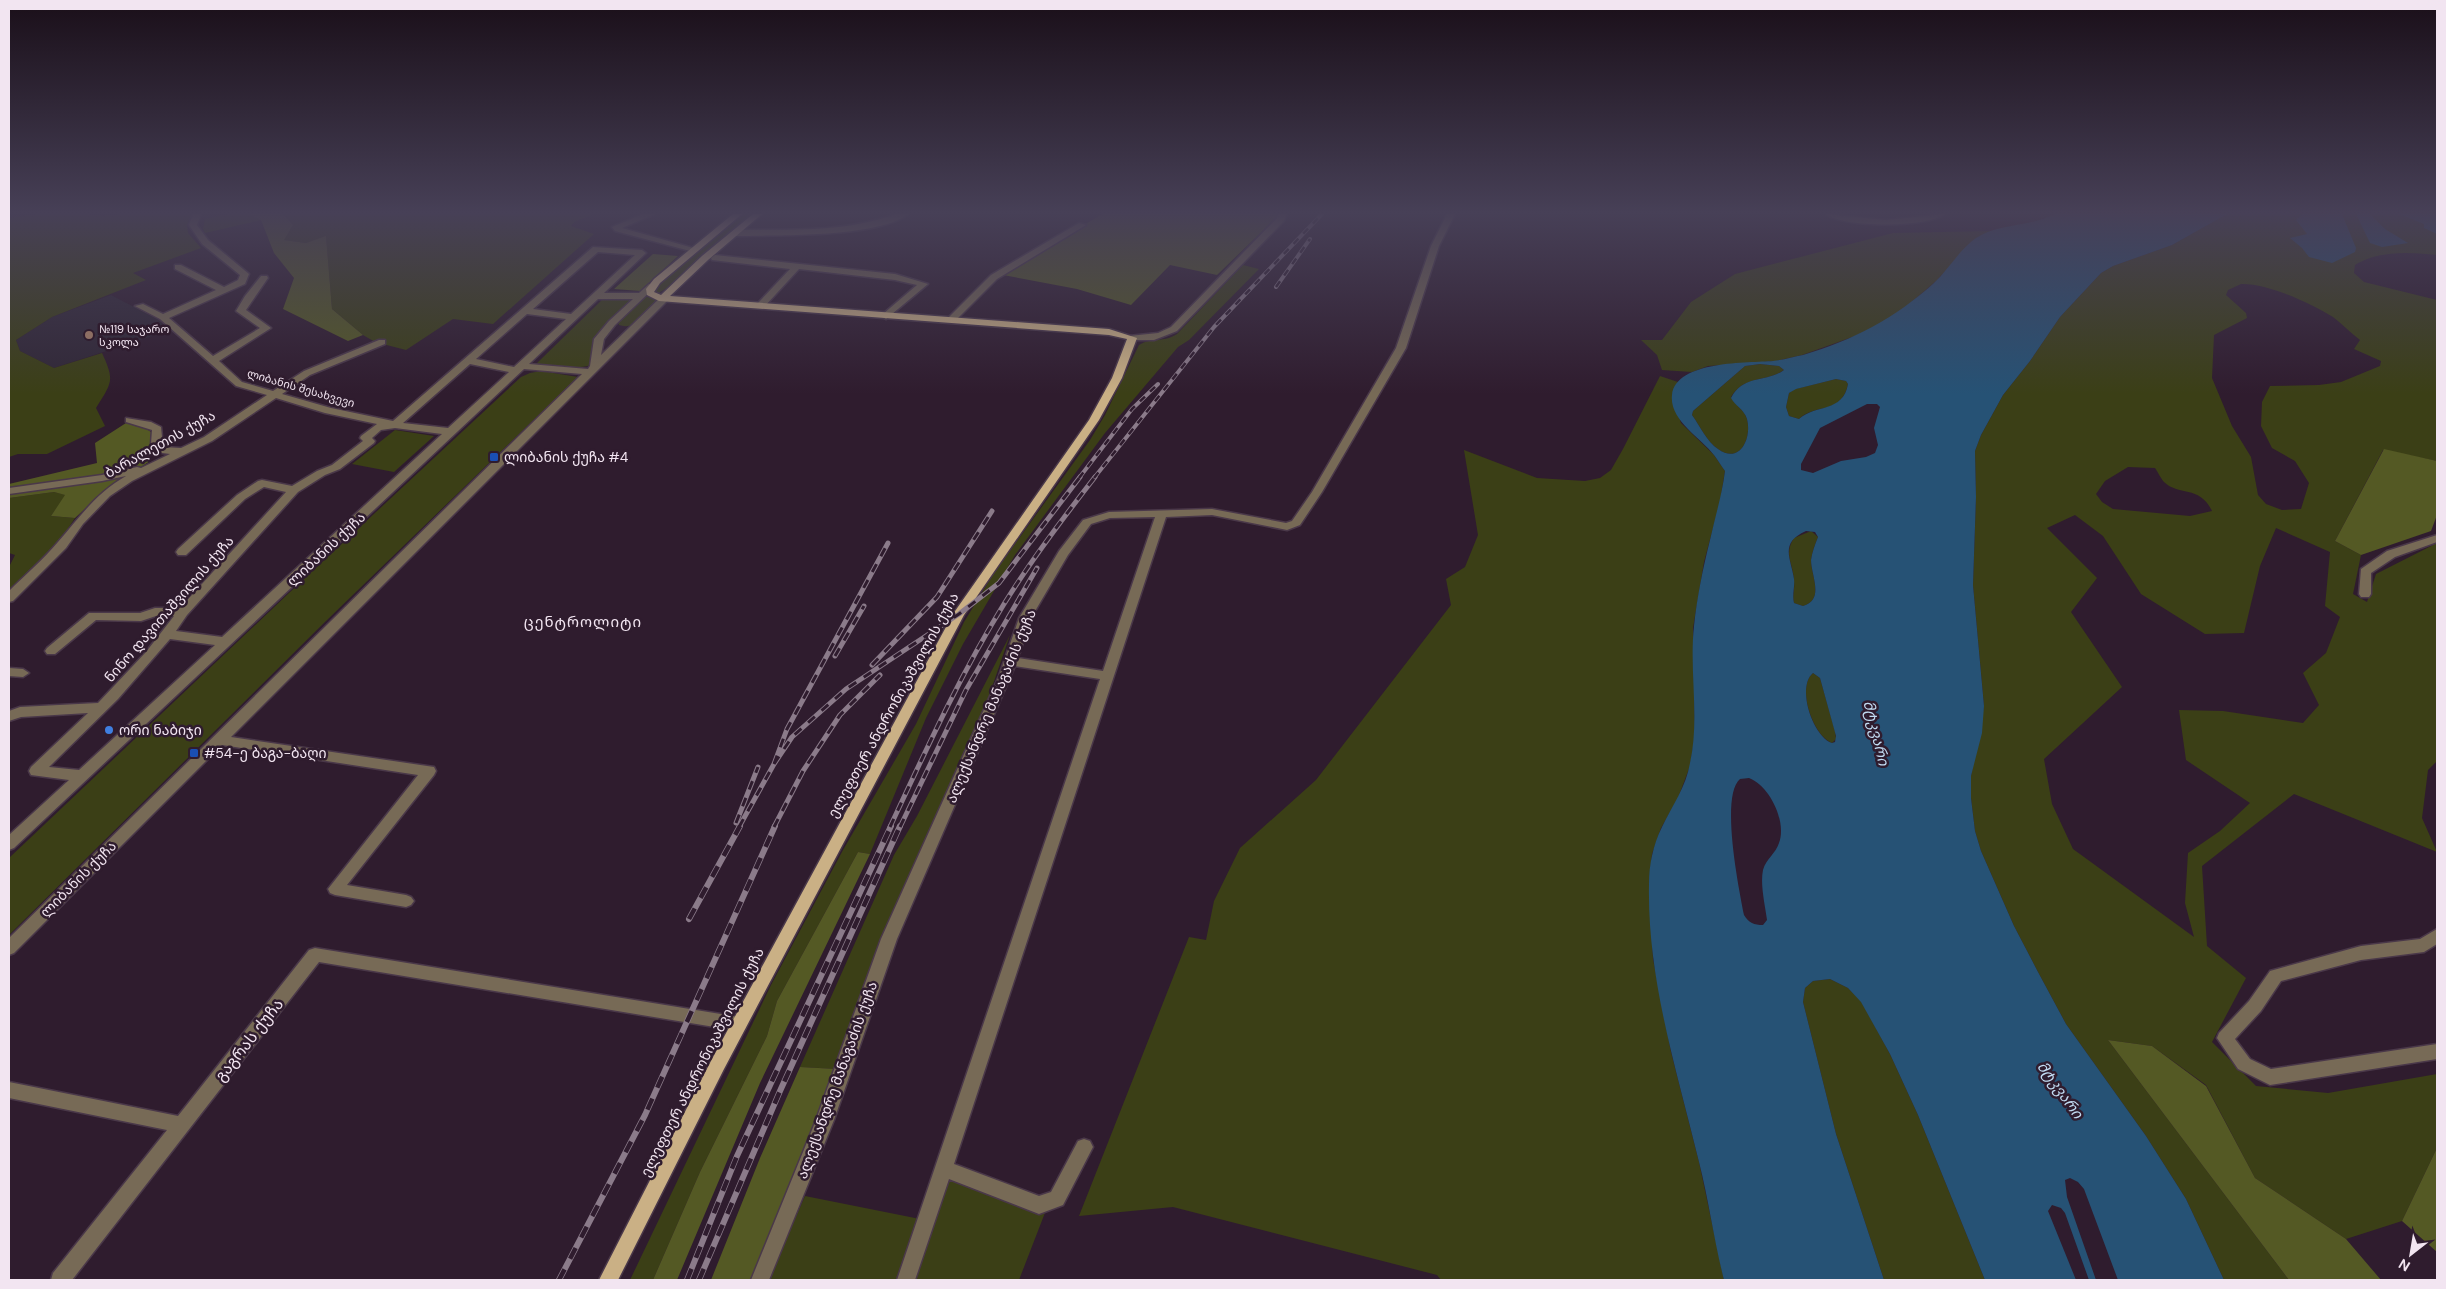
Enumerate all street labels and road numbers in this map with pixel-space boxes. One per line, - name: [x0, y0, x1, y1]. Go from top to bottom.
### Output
- street label: ლიბანის შესახვევი: [246, 366, 356, 410]
- street label: ბარალეთის ქუჩა: [102, 406, 218, 482]
- street label: ლიბანის ქუჩა: [283, 508, 369, 590]
- street label: ნინო დავითაშვილის ქუჩა: [100, 532, 238, 686]
- street label: ელეფთერ ანდრონიკაშვილის ქუჩა: [823, 589, 963, 821]
- street label: ალექსანდრე მანაგაძის ქუჩა: [942, 607, 1040, 805]
- street label: ლიბანის ქუჩა: [36, 837, 120, 921]
- street label: ელეფთერ ანდრონიკაშვილის ქუჩა: [636, 945, 768, 1179]
- street label: ალექსანდრე მანაგაძის ქუჩა: [793, 979, 881, 1181]
- street label: გაგრას ქუჩა: [210, 994, 288, 1086]

